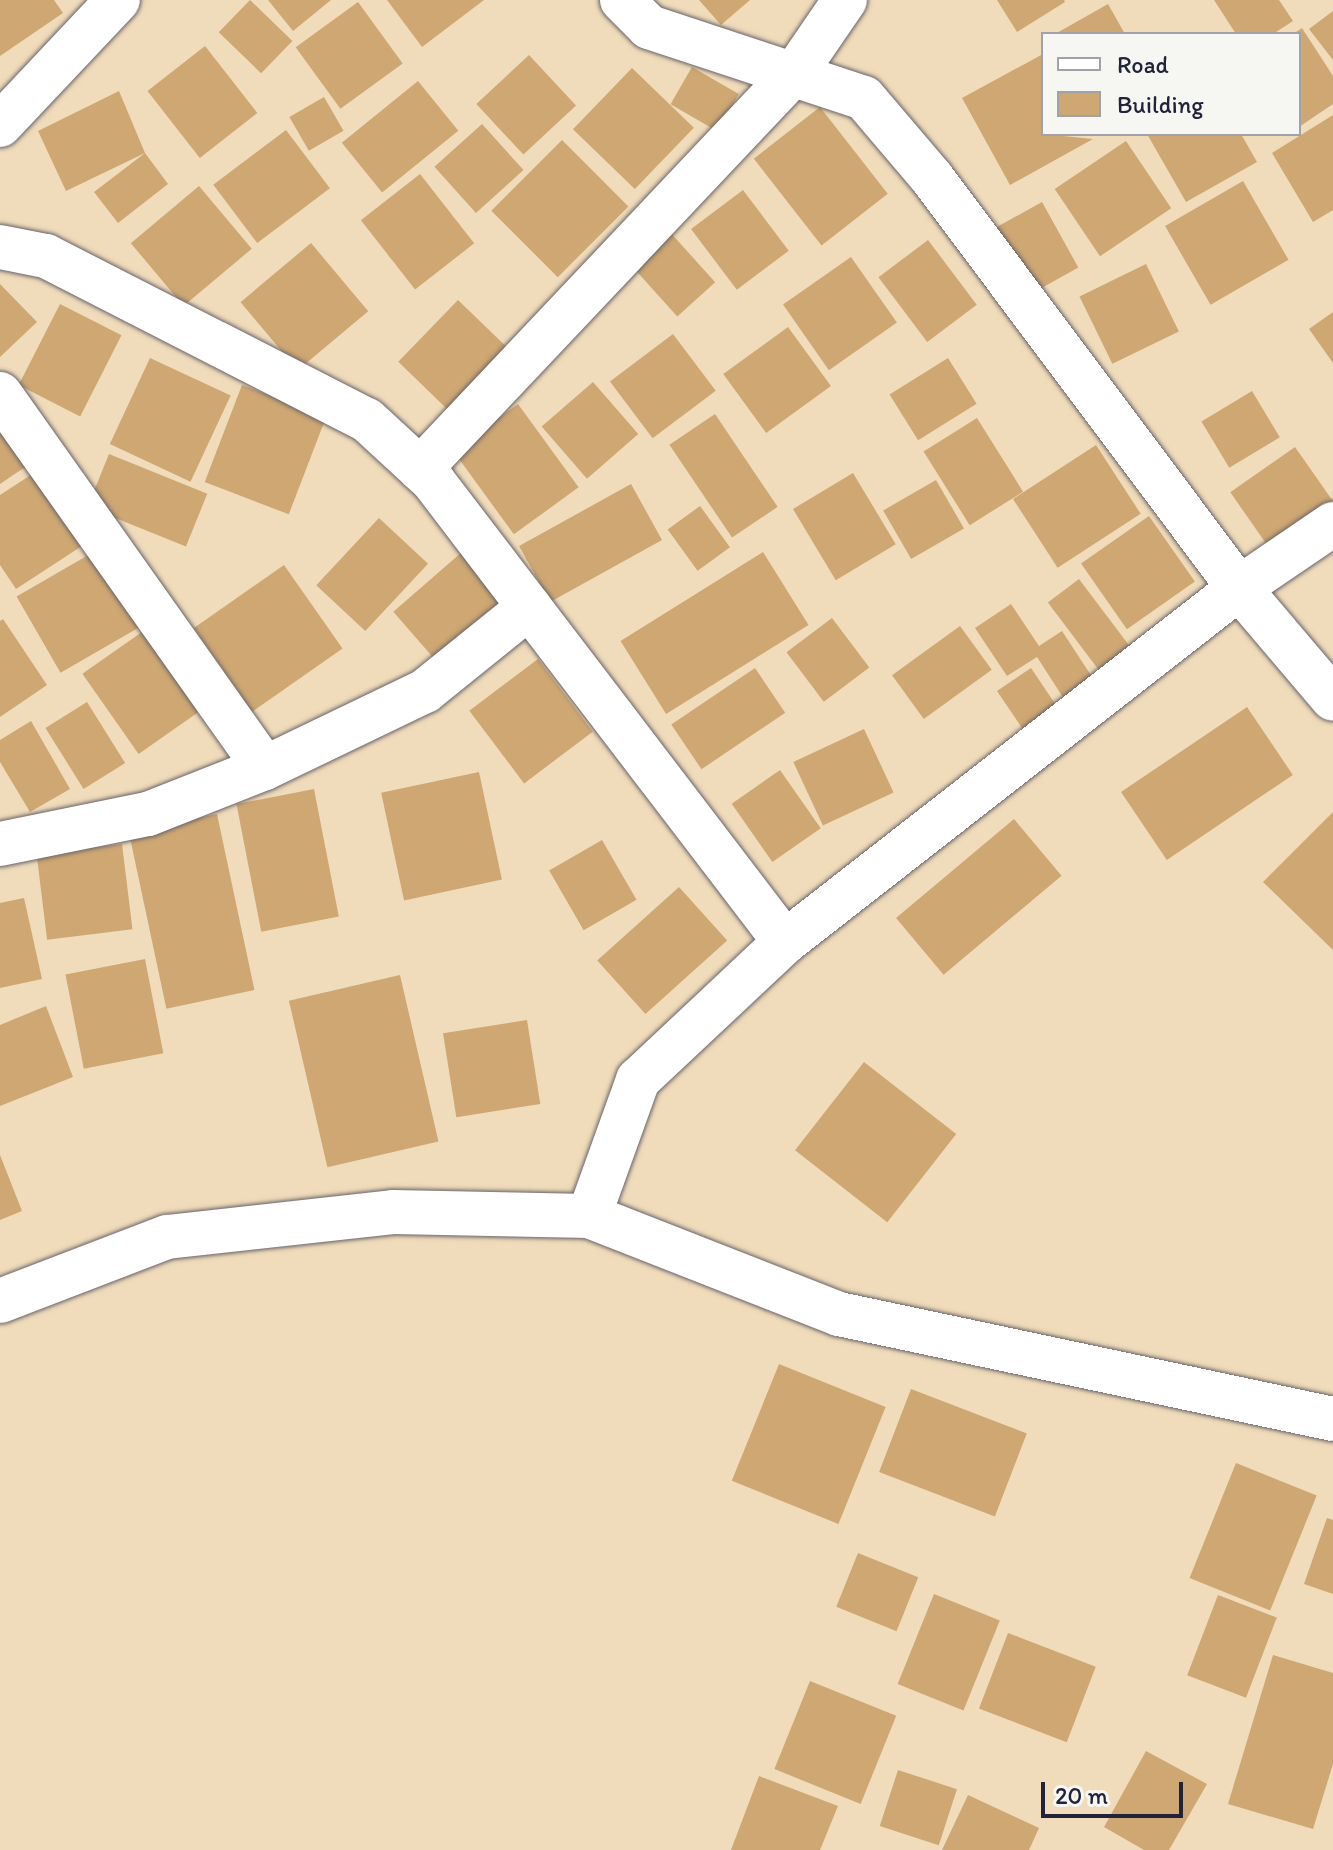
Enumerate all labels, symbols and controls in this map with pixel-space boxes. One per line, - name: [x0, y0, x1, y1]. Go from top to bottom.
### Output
- legend: [1041, 32, 1301, 136]
- text: Road: [1117, 50, 1169, 79]
- text: Building: [1117, 90, 1204, 119]
- scale bar: [1045, 1766, 1187, 1816]
- text: 20 m: [1055, 1781, 1108, 1810]

